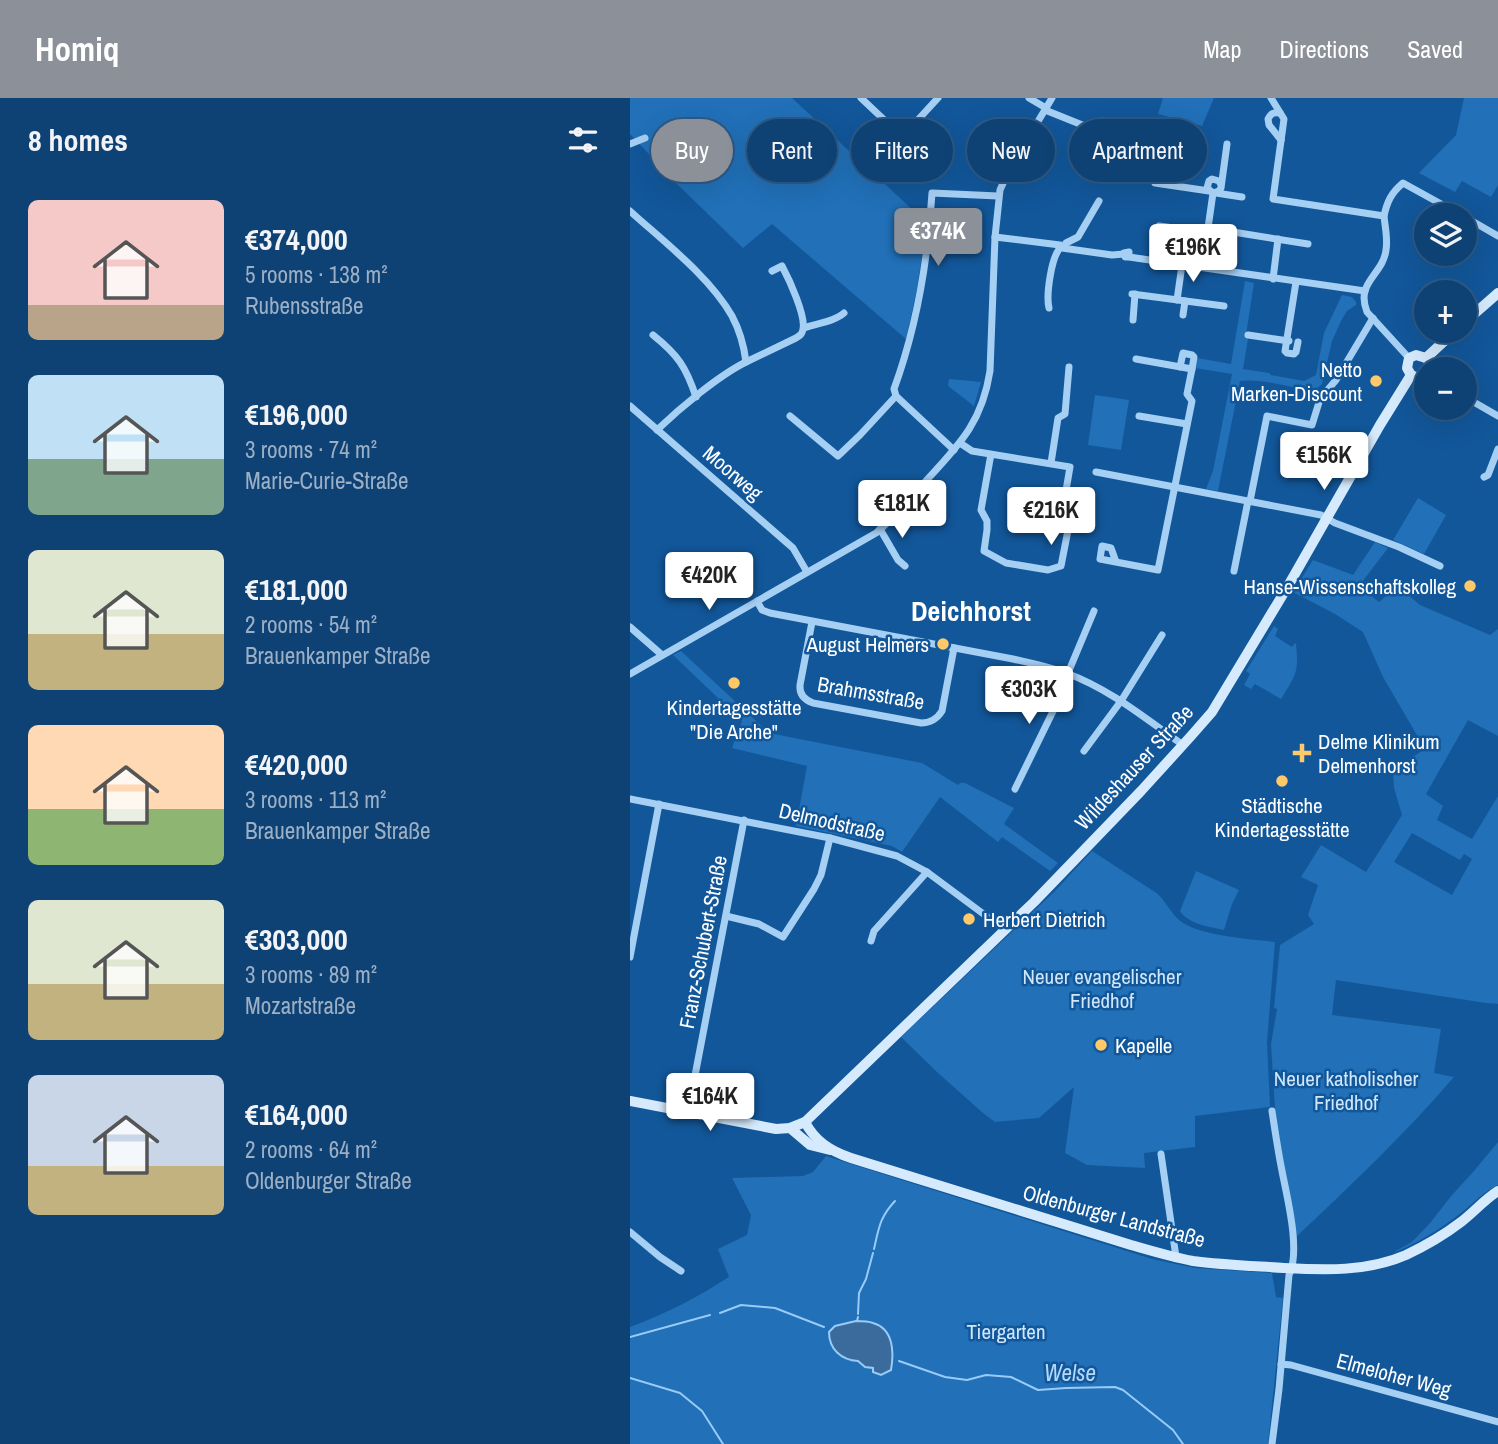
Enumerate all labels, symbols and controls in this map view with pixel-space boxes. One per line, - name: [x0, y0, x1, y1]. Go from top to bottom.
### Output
- text: Homiq: [35, 27, 119, 71]
- text: Map: [1203, 33, 1241, 65]
- text: Directions: [1279, 33, 1369, 65]
- text: Saved: [1407, 33, 1463, 65]
- chip: Buy: [651, 119, 733, 182]
- chip: Rent: [747, 119, 837, 182]
- chip: Filters: [851, 119, 953, 182]
- chip: New: [967, 119, 1055, 182]
- chip: Apartment: [1069, 119, 1207, 182]
- text: 8 homes: [28, 120, 128, 160]
- icon: filters: [564, 121, 602, 159]
- map controls: [1414, 203, 1477, 420]
- button: layers: [1414, 203, 1477, 266]
- pin: €374K: [889, 208, 987, 268]
- text: €374K: [910, 215, 966, 246]
- text: €374,000: [245, 219, 348, 259]
- pin: €196K: [1144, 225, 1242, 284]
- icon: home: [84, 228, 168, 312]
- text: €196K: [1165, 231, 1221, 262]
- text: 5 rooms · 138 m²: [245, 259, 388, 290]
- button: +: [1414, 280, 1477, 343]
- text: Rubensstraße: [245, 290, 363, 321]
- place label: Netto Marken-Discount: [1231, 355, 1362, 408]
- button: −: [1414, 357, 1477, 420]
- marker: Netto Marken-Discount: [1368, 373, 1384, 389]
- text: €196,000: [245, 394, 348, 434]
- icon: home: [84, 403, 168, 487]
- pin: €156K: [1275, 432, 1373, 492]
- text: 3 rooms · 74 m²: [245, 434, 377, 465]
- street label: Moorweg: [697, 439, 770, 507]
- text: €156K: [1296, 439, 1352, 470]
- text: Marie-Curie-Straße: [245, 465, 408, 496]
- pin: €181K: [853, 480, 951, 540]
- text: €181K: [874, 487, 930, 518]
- pin: €216K: [1002, 488, 1100, 547]
- text: €216K: [1023, 494, 1079, 525]
- pin: €420K: [660, 552, 758, 612]
- text: €420K: [681, 559, 737, 590]
- text: €181,000: [245, 569, 348, 609]
- place label: Hanse-Wissenschaftskolleg: [1244, 572, 1456, 601]
- icon: home: [84, 578, 168, 662]
- marker: Hanse-Wissenschaftskolleg: [1462, 578, 1478, 594]
- district label: Deichhorst: [911, 592, 1031, 630]
- text: 2 rooms · 54 m²: [245, 609, 377, 640]
- place label: August Helmers: [806, 630, 929, 659]
- marker: August Helmers: [935, 636, 951, 652]
- text: Brauenkamper Straße: [245, 640, 431, 671]
- pin: €303K: [980, 666, 1078, 726]
- street label: Brahmsstraße: [815, 669, 927, 717]
- text: €303K: [1001, 673, 1057, 704]
- marker: Kindertagesstätte "Die Arche": [726, 675, 742, 691]
- place label: Kindertagesstätte "Die Arche": [667, 693, 802, 746]
- street label: Wildeshauser Straße: [1068, 698, 1200, 836]
- place label: Delme Klinikum Delmenhorst: [1318, 727, 1440, 780]
- marker: Delme Klinikum Delmenhorst: [1292, 743, 1312, 763]
- text: €420,000: [245, 744, 348, 784]
- icon: home: [84, 753, 168, 837]
- marker: Städtische Kindertagesstätte: [1274, 773, 1290, 789]
- text: 3 rooms · 113 m²: [245, 784, 386, 815]
- place label: Städtische Kindertagesstätte: [1215, 791, 1350, 844]
- street label: Delmodstraße: [776, 796, 888, 848]
- text: Brauenkamper Straße: [245, 815, 431, 846]
- street label: Franz-Schubert-Straße: [672, 853, 734, 1031]
- place label: Herbert Dietrich: [983, 905, 1106, 934]
- marker: Herbert Dietrich: [961, 911, 977, 927]
- text: €303,000: [245, 919, 348, 959]
- icon: home: [84, 928, 168, 1012]
- text: 3 rooms · 89 m²: [245, 959, 377, 990]
- park label: Neuer evangelischer Friedhof: [1023, 962, 1182, 1015]
- text: Mozartstraße: [245, 990, 356, 1021]
- place label: Kapelle: [1115, 1031, 1172, 1060]
- marker: Kapelle: [1093, 1037, 1109, 1053]
- park label: Neuer katholischer Friedhof: [1274, 1064, 1419, 1117]
- pin: €164K: [661, 1074, 759, 1133]
- text: €164K: [682, 1080, 738, 1111]
- text: €164,000: [245, 1094, 348, 1134]
- icon: home: [84, 1103, 168, 1187]
- text: 2 rooms · 64 m²: [245, 1134, 377, 1165]
- text: Oldenburger Straße: [245, 1165, 412, 1196]
- street label: Oldenburger Landstraße: [1020, 1178, 1208, 1254]
- park label: Tiergarten: [966, 1317, 1046, 1346]
- street label: Elmeloher Weg: [1334, 1346, 1455, 1404]
- water label: Welse: [1044, 1357, 1096, 1388]

